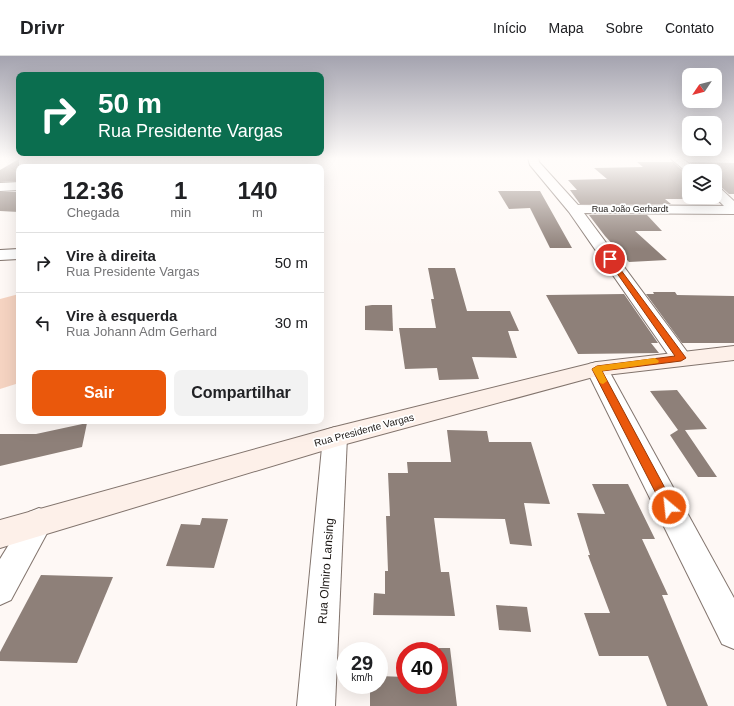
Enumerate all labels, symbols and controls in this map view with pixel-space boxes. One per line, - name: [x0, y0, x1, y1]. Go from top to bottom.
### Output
- text: Drivr: [20, 17, 64, 38]
- text: Início: [493, 20, 527, 36]
- text: Mapa: [549, 20, 584, 36]
- text: Sobre: [606, 20, 643, 36]
- text: Contato: [665, 20, 714, 36]
- north arrow: [682, 68, 722, 108]
- map controls: [682, 68, 722, 204]
- icon: right: [32, 88, 84, 140]
- text: 50 m: [98, 88, 162, 119]
- button: search: [682, 116, 722, 156]
- text: Rua Presidente Vargas: [98, 121, 283, 141]
- button: layers: [682, 164, 722, 204]
- text: 12:36: [62, 177, 124, 204]
- text: 1: [174, 177, 187, 204]
- text: 140: [238, 177, 278, 204]
- street label: Rua João Gerhardt: [592, 204, 669, 214]
- text: Chegada: [67, 205, 119, 220]
- text: min: [170, 205, 191, 220]
- text: m: [252, 205, 263, 220]
- pin: [593, 242, 627, 276]
- text: Vire à direita: [66, 247, 156, 264]
- icon: arrive: [599, 248, 621, 270]
- icon: right: [32, 252, 54, 274]
- text: 50 m: [275, 254, 308, 271]
- text: Rua Presidente Vargas: [66, 264, 199, 279]
- text: Vire à esquerda: [66, 307, 177, 324]
- icon: left: [32, 312, 54, 334]
- text: 30 m: [275, 314, 308, 331]
- text: Rua Johann Adm Gerhard: [66, 324, 217, 339]
- button: Sair: [32, 370, 166, 416]
- button: Compartilhar: [174, 370, 308, 416]
- street label: Rua Presidente Vargas: [313, 411, 415, 449]
- position arrow: [648, 486, 690, 528]
- street label: Rua Olmiro Lansing: [315, 518, 337, 624]
- speed limit sign: 40: [396, 642, 448, 694]
- text: 29: [351, 652, 373, 674]
- text: km/h: [351, 672, 373, 683]

